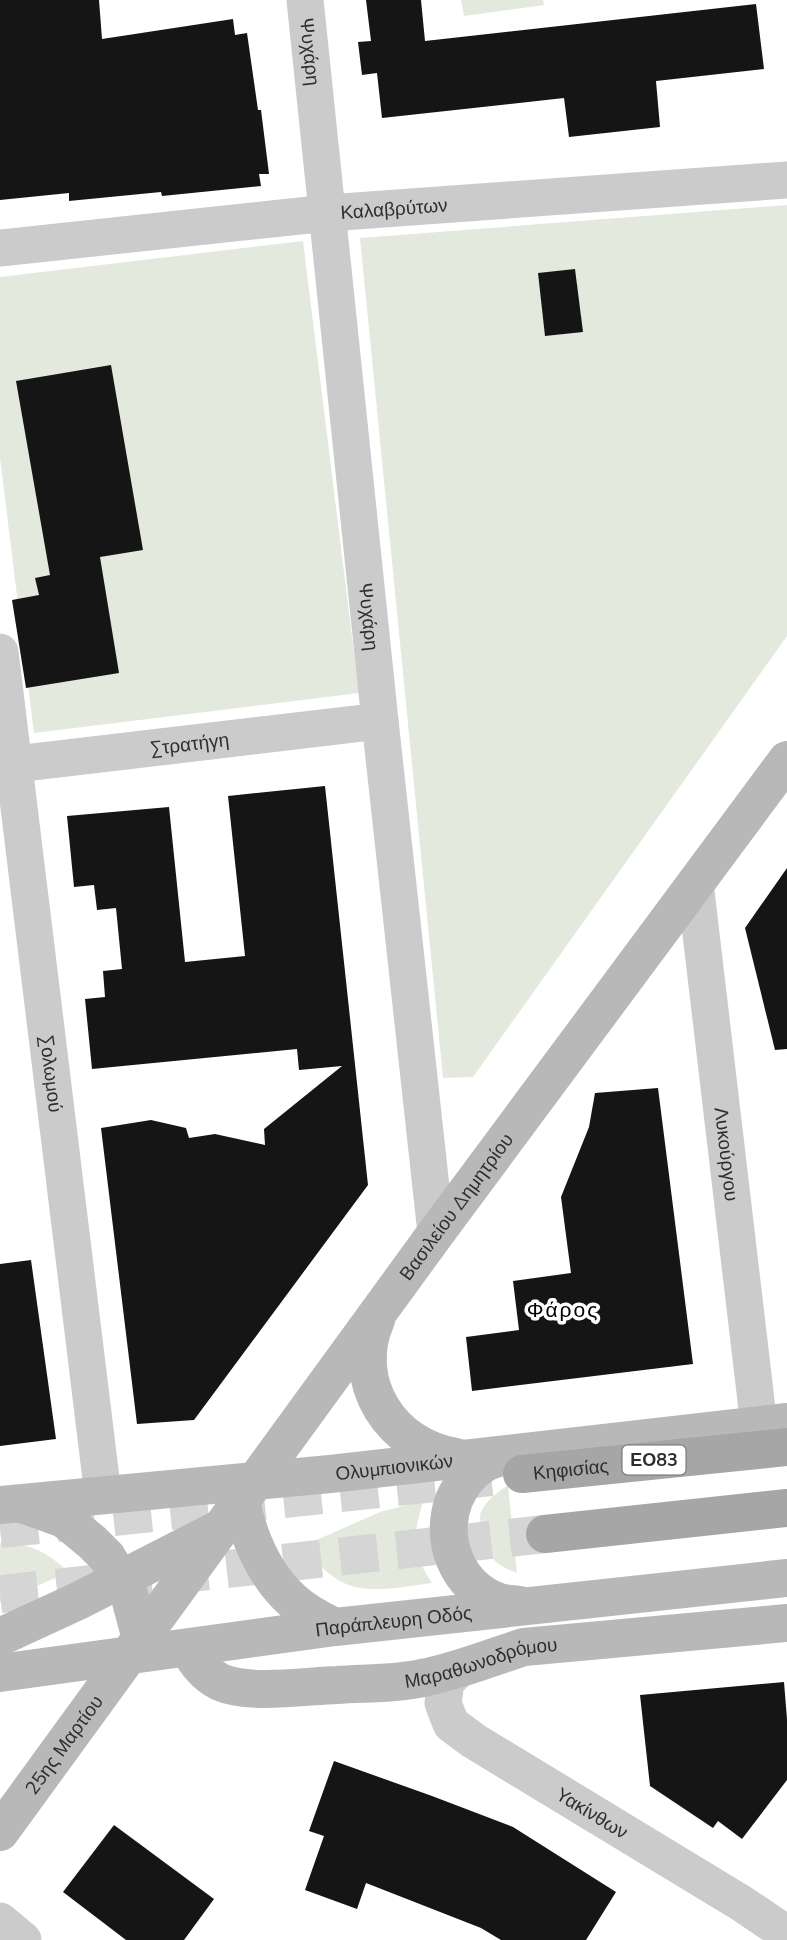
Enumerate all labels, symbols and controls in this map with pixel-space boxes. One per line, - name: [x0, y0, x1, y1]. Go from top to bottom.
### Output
- street label: Ψυχάρη: [293, 17, 326, 87]
- street label: Καλαβρύτων: [340, 192, 449, 226]
- street label: Ψυχάρη: [352, 582, 385, 652]
- street label: Στρατήγη: [149, 727, 230, 762]
- street label: Σολωμού: [33, 1034, 68, 1114]
- street label: Λυκούργου: [708, 1106, 744, 1203]
- street label: Βασιλείου Δημητρίου: [394, 1128, 520, 1286]
- district label: Φάρος: [527, 1296, 599, 1324]
- road number: ΕΟ83: [622, 1446, 686, 1475]
- street label: Ολυμπιονικών: [334, 1448, 454, 1487]
- street label: Κηφισίας: [532, 1453, 610, 1487]
- street label: Παράπλευρη Οδός: [314, 1600, 473, 1644]
- street label: Μαραθωνοδρόμου: [403, 1632, 559, 1695]
- street label: 25ης Μαρτίου: [19, 1690, 109, 1800]
- street label: Υακίνθων: [551, 1782, 633, 1845]

